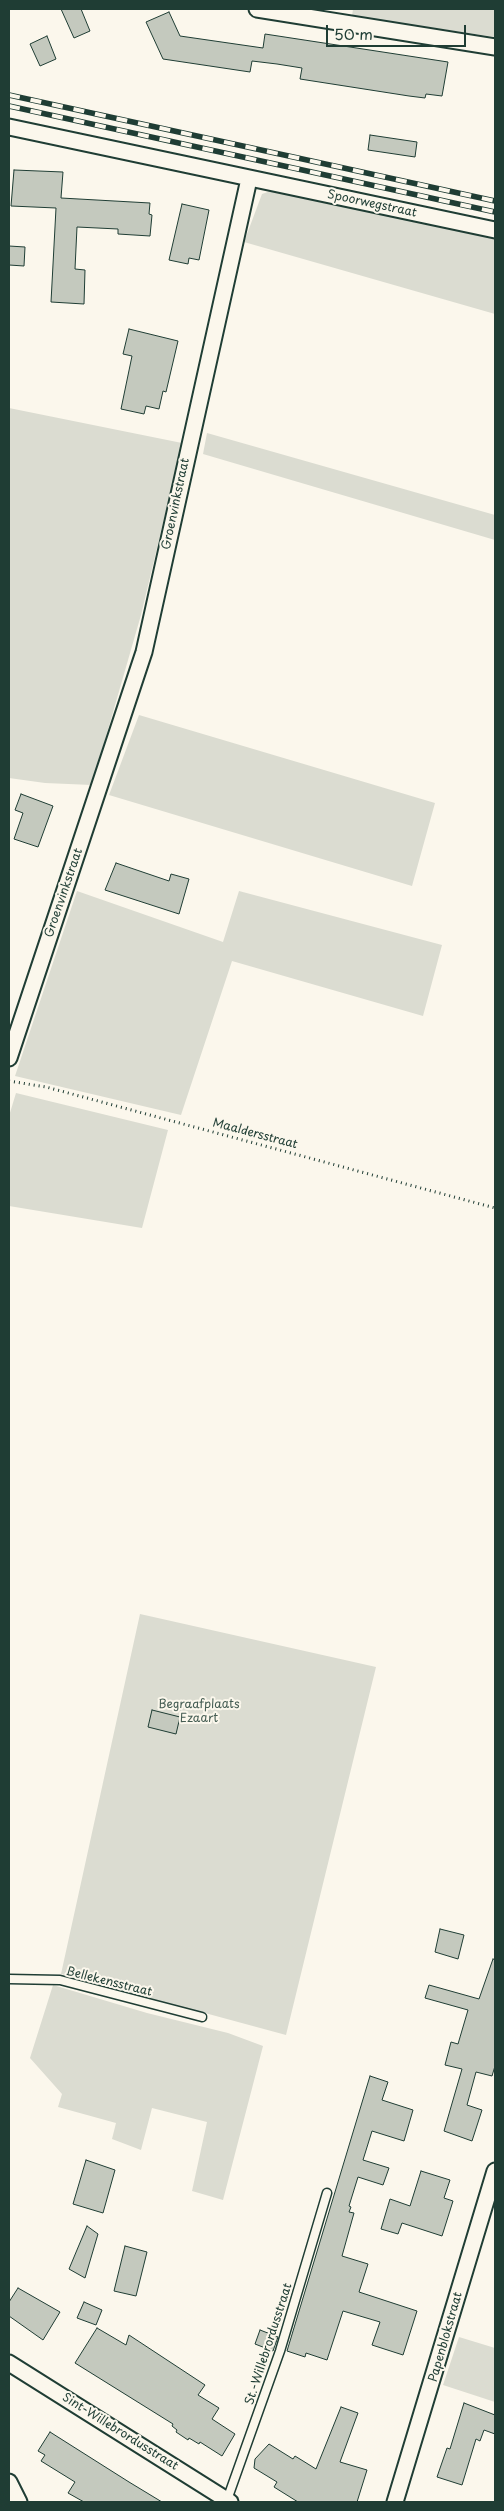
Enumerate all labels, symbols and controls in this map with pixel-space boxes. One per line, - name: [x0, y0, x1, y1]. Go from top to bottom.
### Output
- scale bar: [329, 15, 469, 47]
- text: 50 m: [334, 22, 373, 45]
- street label: Spoorwegstraat: [326, 187, 418, 221]
- street label: Groenvinkstraat: [159, 457, 193, 551]
- street label: Groenvinkstraat: [42, 847, 86, 939]
- street label: Maaldersstraat: [211, 1116, 299, 1152]
- park label: Begraafplaats Ezaart: [158, 1698, 240, 1726]
- street label: Bellekensstraat: [64, 1964, 154, 2000]
- street label: St.-Willebrordusstraat: [243, 2281, 295, 2407]
- street label: Papenblokstraat: [426, 2290, 466, 2384]
- street label: Sint-Willebrordusstraat: [59, 2390, 181, 2474]

